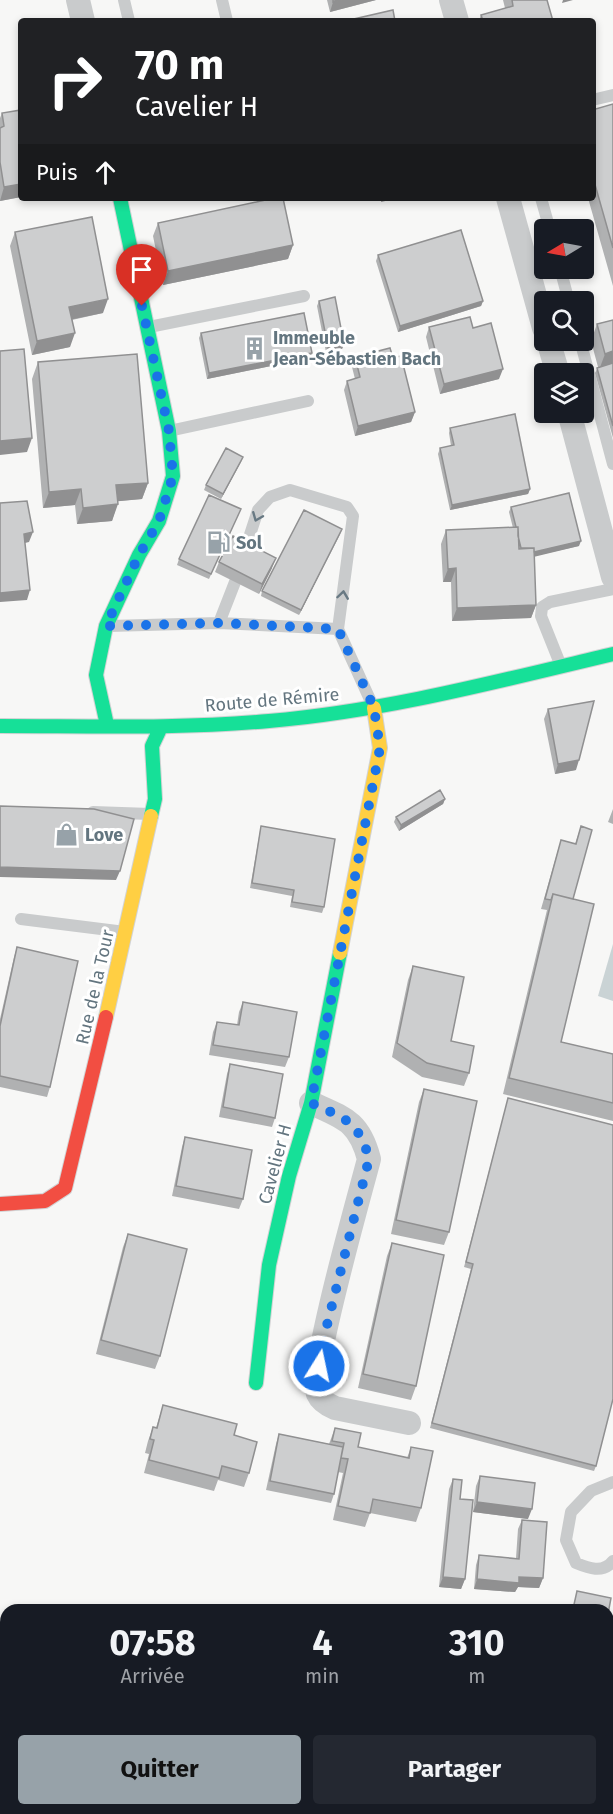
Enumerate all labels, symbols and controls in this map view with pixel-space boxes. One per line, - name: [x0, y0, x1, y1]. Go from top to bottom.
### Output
- text: 70 m: [135, 40, 224, 90]
- icon: right: [36, 42, 114, 120]
- text: Cavelier H: [135, 91, 258, 123]
- icon: ahead: [89, 156, 122, 189]
- text: Puis: [36, 159, 77, 186]
- north arrow: [534, 219, 594, 279]
- map controls: [534, 219, 594, 423]
- pin: [116, 244, 167, 306]
- icon: arrive: [125, 253, 158, 286]
- button: search: [534, 291, 594, 351]
- place label: Immeuble Jean-Sébastien Bach: [272, 327, 441, 370]
- building icon: Immeuble Jean-Sébastien Bach: [242, 335, 268, 361]
- button: layers: [534, 363, 594, 423]
- one-way arrow: [252, 510, 264, 521]
- fuel station icon: Sol: [205, 530, 231, 556]
- place label: Sol: [236, 532, 263, 554]
- one-way arrow: [336, 590, 348, 599]
- street label: Route de Rémire: [204, 683, 340, 717]
- shop icon: Love: [54, 822, 80, 848]
- place label: Love: [85, 824, 123, 846]
- street label: Rue de la Tour: [71, 927, 119, 1047]
- street label: Cavelier H: [254, 1121, 296, 1207]
- position arrow: [287, 1334, 351, 1398]
- text: 07:58: [109, 1621, 196, 1665]
- text: 4: [312, 1621, 332, 1665]
- text: 310: [449, 1621, 505, 1665]
- text: Arrivée: [120, 1664, 185, 1688]
- text: min: [305, 1664, 340, 1688]
- text: m: [468, 1664, 485, 1688]
- button: Quitter: [18, 1735, 301, 1804]
- button: Partager: [313, 1735, 596, 1804]

